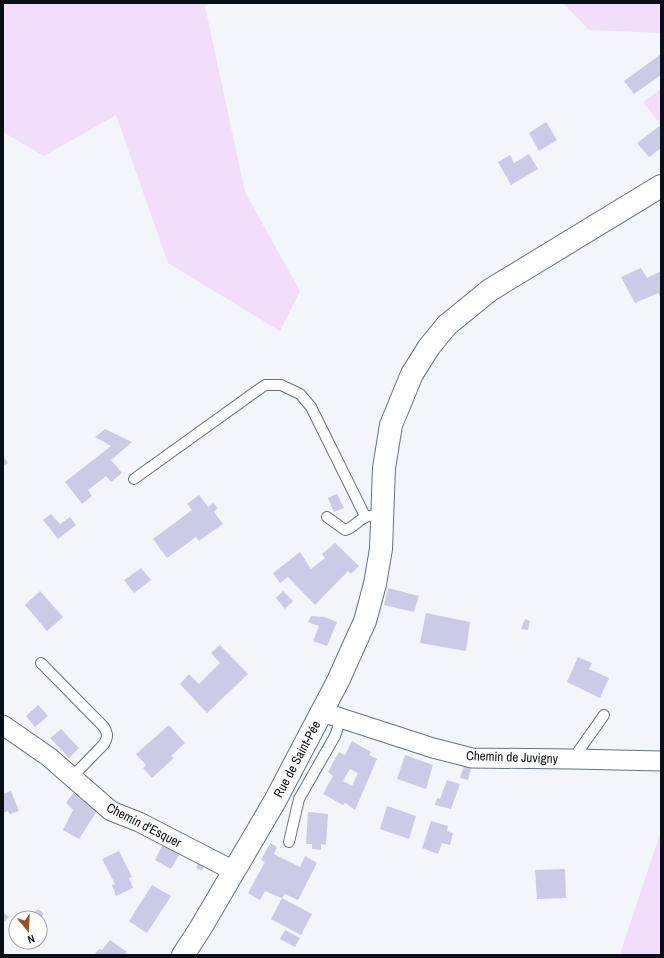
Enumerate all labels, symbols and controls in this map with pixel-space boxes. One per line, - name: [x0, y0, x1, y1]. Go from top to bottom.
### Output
- street label: Rue de Saint-Pée: [270, 718, 324, 800]
- street label: Chemin de Juvigny: [466, 747, 559, 767]
- street label: Chemin d'Esquer: [104, 799, 185, 851]
- north arrow: [8, 910, 48, 950]
- text: N: [26, 932, 37, 947]

